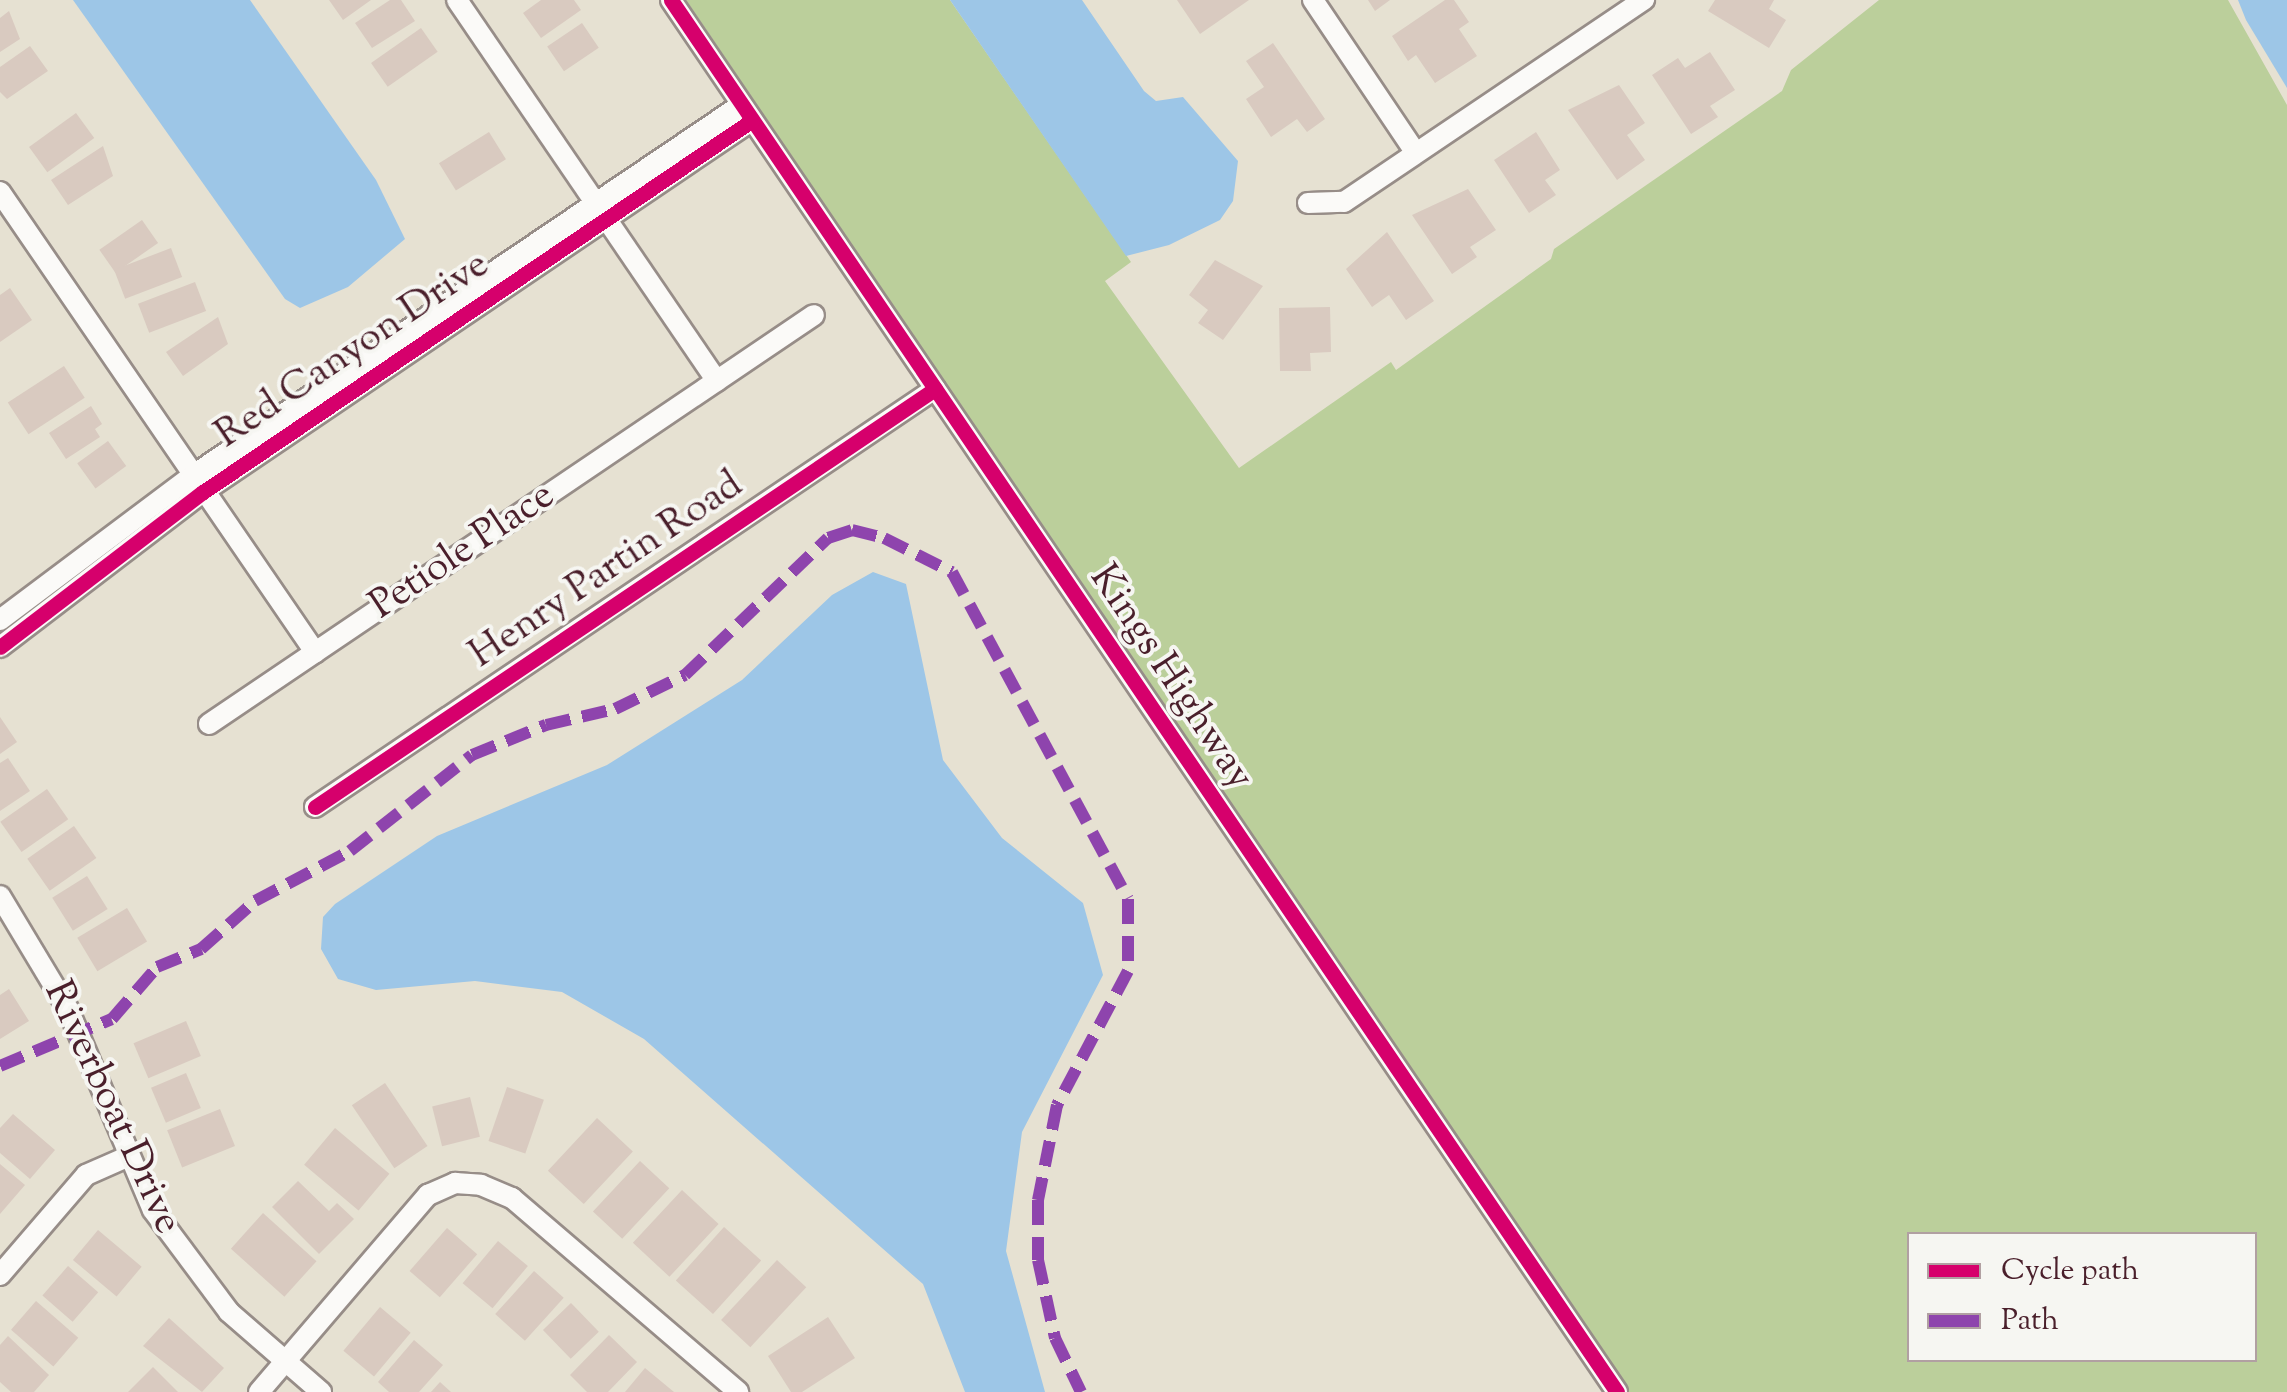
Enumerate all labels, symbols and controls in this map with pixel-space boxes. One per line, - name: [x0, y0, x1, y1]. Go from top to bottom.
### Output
- street label: Red Canyon Drive: [207, 242, 499, 460]
- street label: Henry Partin Road: [461, 462, 753, 680]
- street label: Petiole Place: [362, 473, 564, 631]
- street label: Kings Highway: [1077, 557, 1263, 799]
- street label: Riverboat Drive: [32, 974, 190, 1242]
- legend: [1907, 1232, 2257, 1362]
- text: Cycle path: [2001, 1250, 2139, 1293]
- text: Path: [2001, 1300, 2059, 1343]

